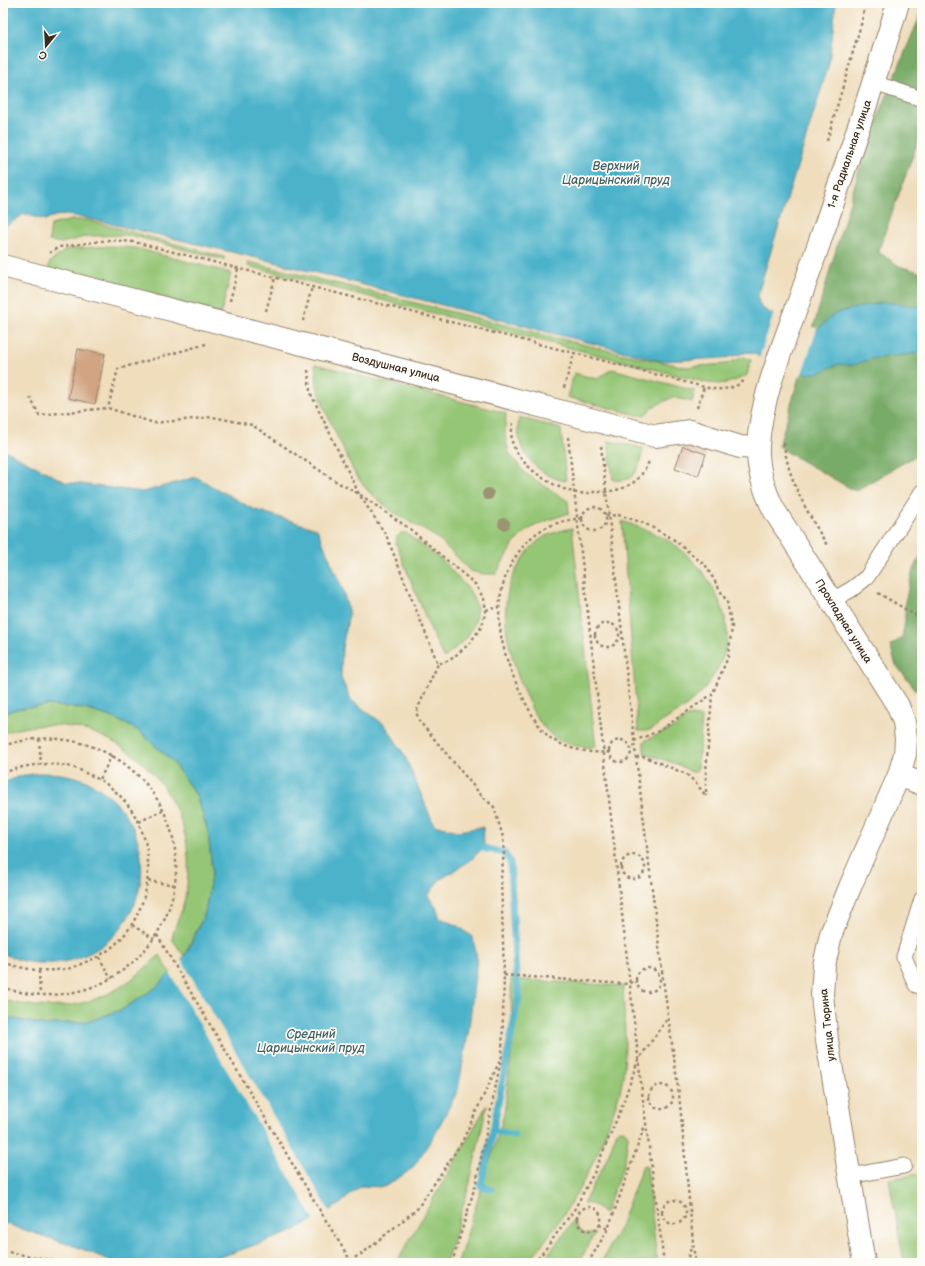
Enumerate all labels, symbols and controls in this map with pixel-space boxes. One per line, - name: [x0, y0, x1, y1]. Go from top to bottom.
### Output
- north arrow: [26, 26, 66, 66]
- text: С: [37, 48, 49, 62]
- street label: 1-я Радиальная улица: [825, 98, 874, 210]
- water label: Верхний Царицынский пруд: [562, 159, 670, 188]
- street label: Воздушная улица: [350, 350, 442, 385]
- street label: Прохладная улица: [812, 577, 875, 666]
- street label: улица Тюрина: [817, 987, 838, 1062]
- water label: Средний Царицынский пруд: [257, 1027, 365, 1056]

